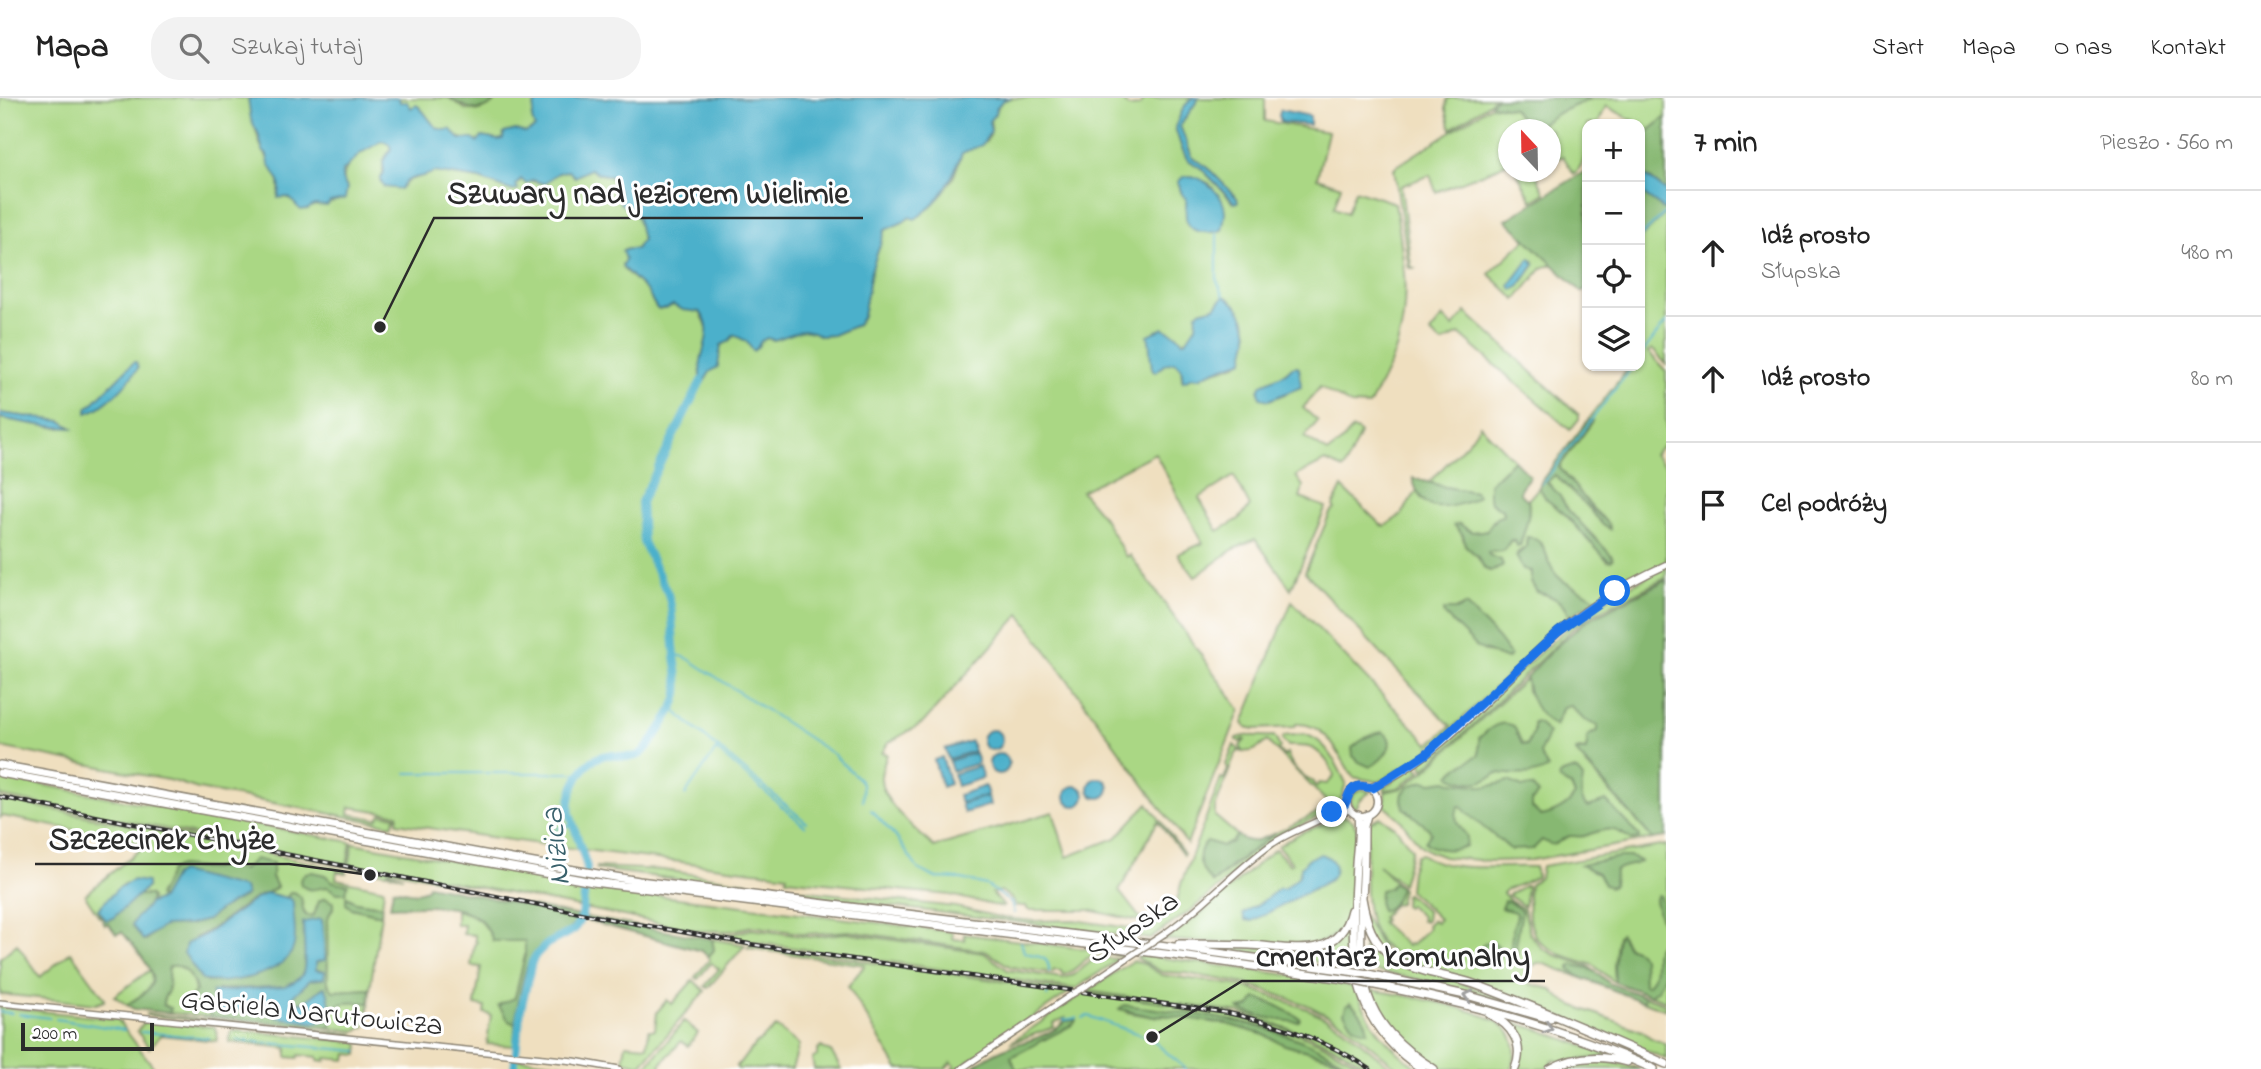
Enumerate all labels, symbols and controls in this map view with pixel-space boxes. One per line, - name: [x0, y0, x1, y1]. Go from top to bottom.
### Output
- search box: [151, 17, 641, 80]
- text: Mapa: [35, 24, 109, 72]
- icon: search: [175, 29, 213, 67]
- text: Szukaj tutaj: [231, 29, 362, 67]
- text: Start: [1872, 31, 1924, 66]
- text: Mapa: [1962, 31, 2016, 66]
- text: O nas: [2054, 31, 2112, 66]
- text: Kontakt: [2150, 31, 2226, 66]
- north arrow: [1498, 119, 1561, 182]
- map controls: [1582, 119, 1645, 371]
- button: +: [1582, 119, 1645, 182]
- text: 7 min: [1694, 122, 1757, 166]
- text: Pieszo · 560 m: [2100, 127, 2233, 160]
- callout: Szuwary nad jeziorem Wielimie: [434, 165, 863, 218]
- text: Szuwary nad jeziorem Wielimie: [447, 172, 850, 220]
- button: −: [1582, 182, 1645, 245]
- text: Idź prosto: [1761, 218, 1870, 256]
- icon: ahead: [1694, 234, 1732, 272]
- text: 480 m: [2181, 237, 2233, 270]
- button: locate: [1582, 245, 1645, 308]
- text: Słupska: [1761, 256, 1841, 289]
- button: layers: [1582, 308, 1645, 371]
- icon: ahead: [1694, 360, 1732, 398]
- text: Idź prosto: [1761, 360, 1870, 398]
- text: 80 m: [2191, 363, 2233, 396]
- icon: arrive: [1694, 486, 1732, 524]
- text: Cel podróży: [1761, 486, 1887, 524]
- route start: [1599, 575, 1630, 606]
- route end: [1316, 796, 1347, 827]
- water label: Nizica: [530, 805, 585, 888]
- callout: Szczecinek Chyże: [35, 811, 289, 864]
- text: Szczecinek Chyże: [49, 818, 277, 866]
- street label: Słupska: [1078, 881, 1189, 976]
- callout: cmentarz komunalny: [1242, 928, 1545, 981]
- text: cmentarz komunalny: [1256, 935, 1530, 983]
- street label: Gabriela Narutowicza: [178, 978, 445, 1050]
- one-way arrow: [1462, 990, 1474, 1004]
- scale bar: [21, 1020, 154, 1052]
- one-way arrow: [1541, 1020, 1553, 1034]
- text: 200 m: [32, 1021, 77, 1048]

